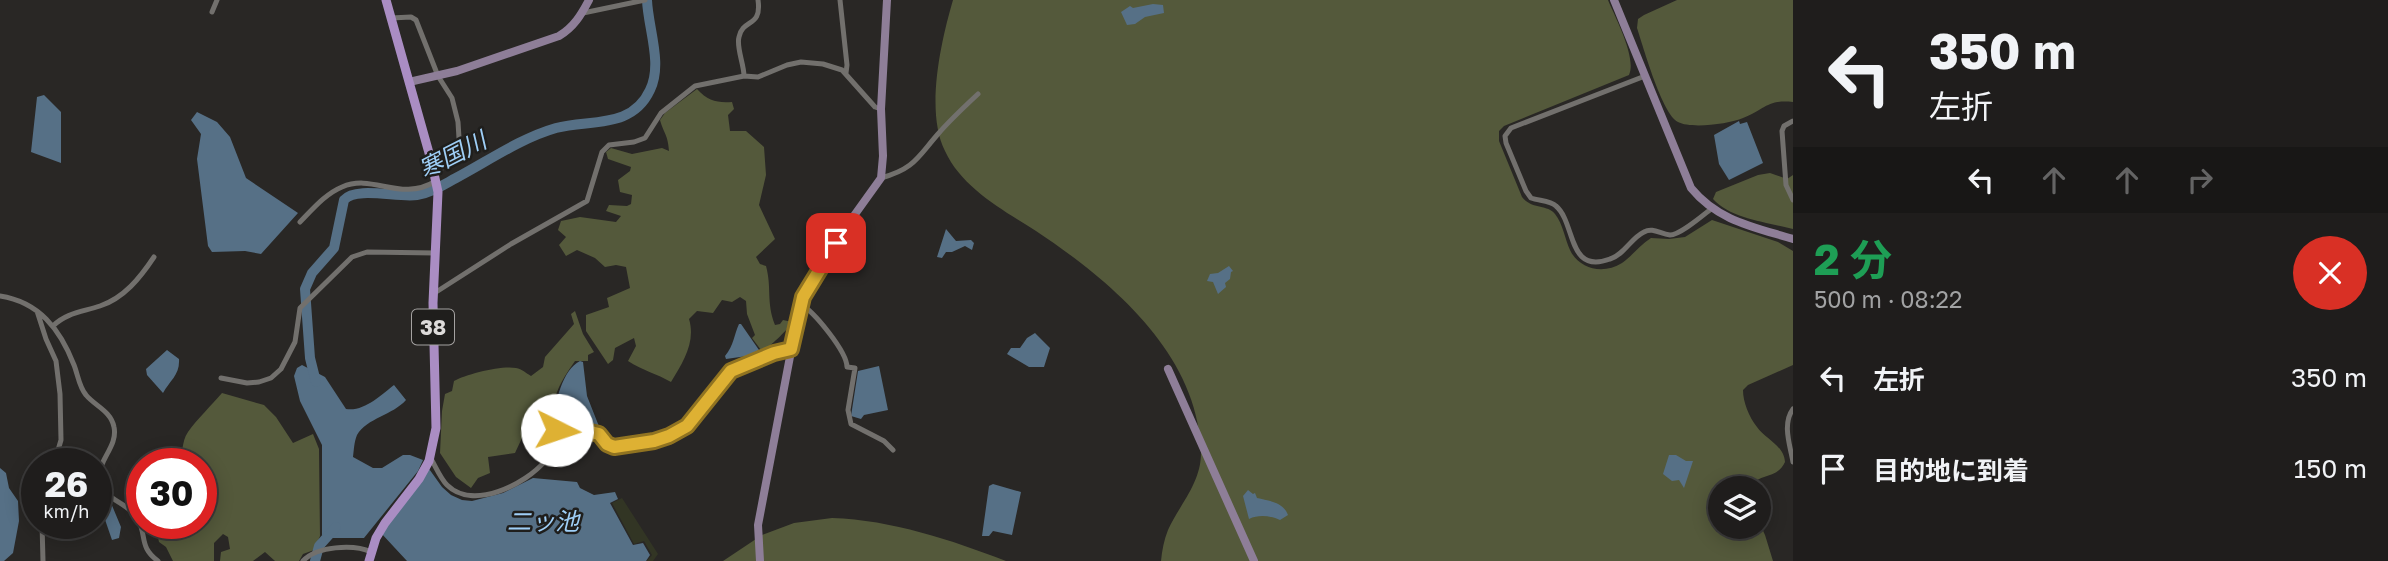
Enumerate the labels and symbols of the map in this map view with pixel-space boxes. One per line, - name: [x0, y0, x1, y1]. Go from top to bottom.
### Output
- water label: 寒国川: [413, 123, 493, 183]
- pin: [806, 213, 866, 273]
- road number: 38: [412, 310, 454, 344]
- position arrow: [520, 393, 594, 467]
- speed limit sign: 30: [126, 448, 217, 539]
- water label: 二ッ池: [507, 506, 581, 535]

